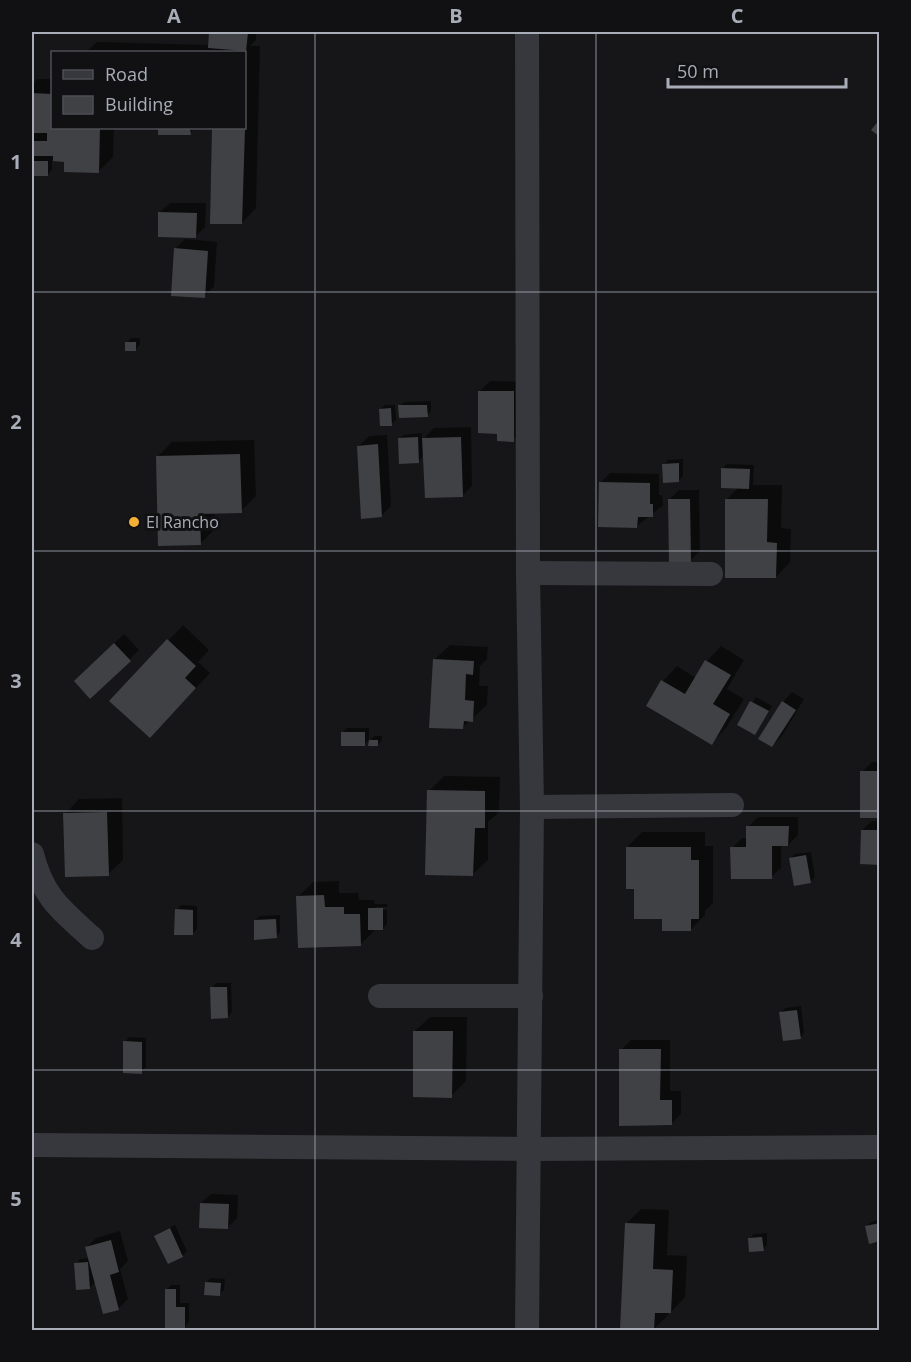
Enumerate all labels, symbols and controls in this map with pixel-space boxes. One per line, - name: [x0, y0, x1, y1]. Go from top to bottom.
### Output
- text: A: [167, 2, 181, 29]
- text: B: [449, 2, 463, 29]
- text: C: [731, 2, 744, 29]
- legend: [51, 51, 246, 129]
- scale bar: [668, 51, 846, 89]
- text: 50 m: [677, 59, 719, 83]
- text: Road: [105, 62, 148, 86]
- text: Building: [105, 92, 173, 116]
- text: 1: [10, 148, 22, 175]
- text: 2: [10, 408, 22, 435]
- place label: El Rancho: [146, 511, 219, 533]
- marker: El Rancho: [127, 515, 141, 529]
- text: 3: [10, 667, 22, 694]
- text: 4: [10, 926, 22, 953]
- text: 5: [10, 1185, 22, 1212]

